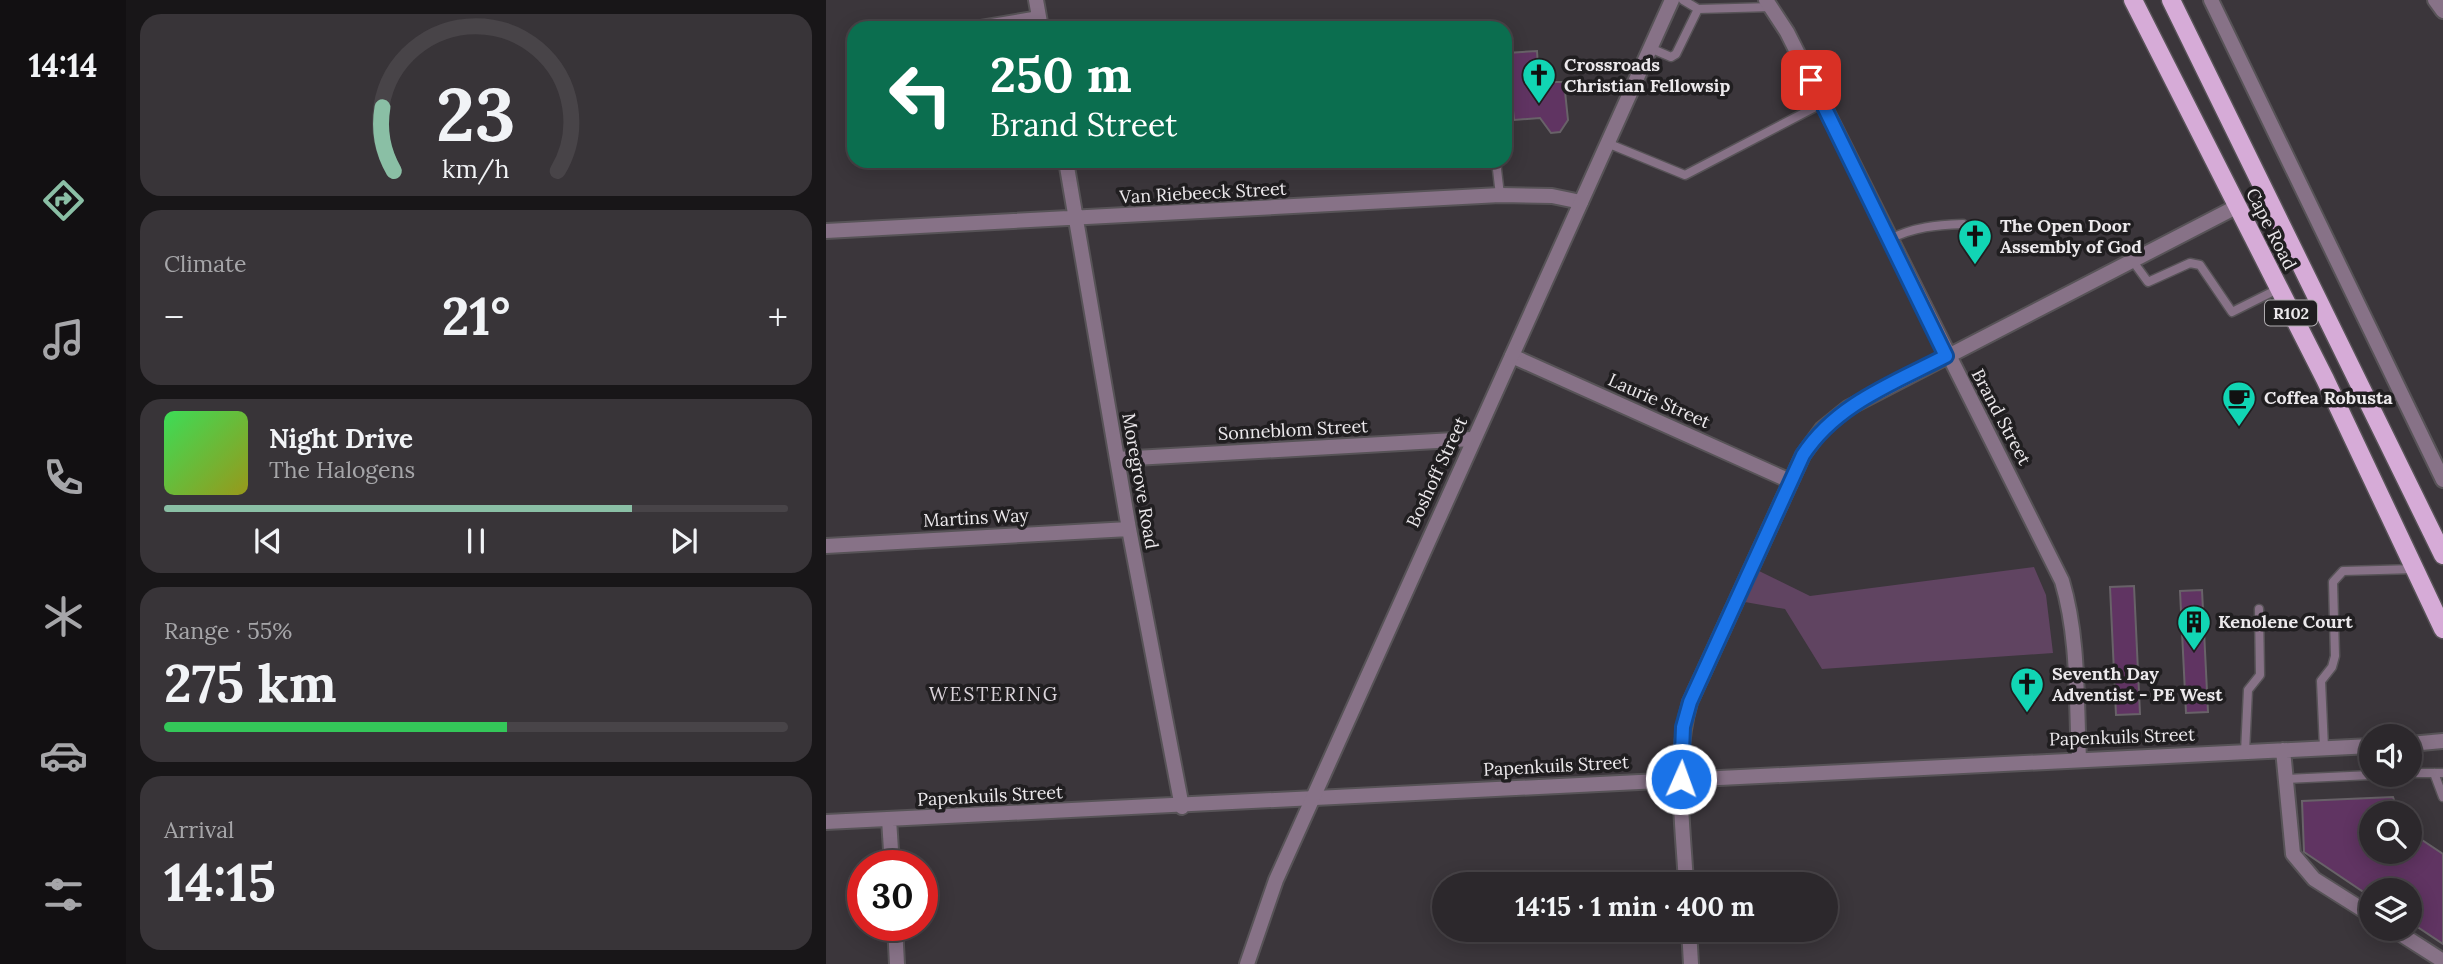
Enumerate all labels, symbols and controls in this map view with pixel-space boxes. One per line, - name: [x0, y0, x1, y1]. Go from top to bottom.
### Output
- text: 250 m: [990, 43, 1132, 105]
- text: 14:14: [29, 45, 98, 86]
- icon: left: [875, 49, 966, 140]
- pin: [1781, 50, 1841, 110]
- place label: Crossroads Christian Fellowsip: [1564, 53, 1731, 97]
- church icon: Crossroads Christian Fellowsip: [1520, 56, 1558, 105]
- icon: arrive: [1792, 61, 1830, 99]
- text: 23: [436, 68, 516, 161]
- text: Brand Street: [990, 104, 1178, 145]
- text: km/h: [442, 153, 510, 185]
- icon: directions: [39, 176, 88, 225]
- street label: Van Riebeeck Street: [1118, 177, 1287, 208]
- street label: Cape Road: [2241, 184, 2302, 274]
- place label: The Open Door Assembly of God: [2000, 214, 2142, 258]
- church icon: The Open Door Assembly of God: [1956, 217, 1994, 266]
- text: Climate: [164, 249, 246, 278]
- text: 21°: [442, 283, 510, 349]
- text: −: [164, 293, 184, 341]
- text: +: [768, 293, 788, 341]
- road number: R102: [2265, 300, 2317, 326]
- icon: music: [39, 315, 88, 364]
- street label: Brand Street: [1967, 365, 2036, 469]
- street label: Laurie Street: [1605, 368, 1714, 433]
- cafe icon: Coffea Robusta: [2220, 379, 2258, 428]
- place label: Coffea Robusta: [2264, 386, 2393, 409]
- street label: Moregrove Road: [1117, 411, 1164, 551]
- street label: Boshoff Street: [1401, 413, 1472, 531]
- street label: Sonneblom Street: [1217, 414, 1369, 445]
- text: Night Drive: [269, 422, 413, 455]
- icon: phone: [39, 453, 88, 502]
- text: The Halogens: [269, 455, 415, 484]
- street label: Martins Way: [923, 503, 1030, 532]
- icon: previous: [249, 522, 287, 560]
- icon: pause: [457, 522, 495, 560]
- icon: next: [665, 522, 703, 560]
- icon: climate: [39, 592, 88, 641]
- building icon: Kenolene Court: [2175, 603, 2213, 652]
- place label: Kenolene Court: [2218, 610, 2353, 633]
- text: Range · 55%: [164, 616, 292, 645]
- text: 275 km: [164, 650, 337, 716]
- place label: Seventh Day Adventist - PE West: [2052, 662, 2223, 706]
- church icon: Seventh Day Adventist - PE West: [2008, 665, 2046, 714]
- district label: WESTERING: [929, 682, 1059, 706]
- street label: Papenkuils Street: [2049, 722, 2195, 751]
- map controls: [2359, 724, 2422, 941]
- button: sound: [2359, 724, 2422, 787]
- icon: car: [39, 731, 88, 780]
- position arrow: [1644, 742, 1718, 816]
- street label: Papenkuils Street: [1482, 750, 1629, 781]
- street label: Papenkuils Street: [916, 780, 1063, 811]
- button: search: [2359, 801, 2422, 864]
- text: Arrival: [164, 815, 234, 844]
- text: 14:15: [164, 849, 276, 915]
- speed limit sign: 30: [847, 850, 938, 941]
- icon: filters: [39, 870, 88, 919]
- button: layers: [2359, 878, 2422, 941]
- text: 14:15 · 1 min · 400 m: [1515, 890, 1755, 923]

